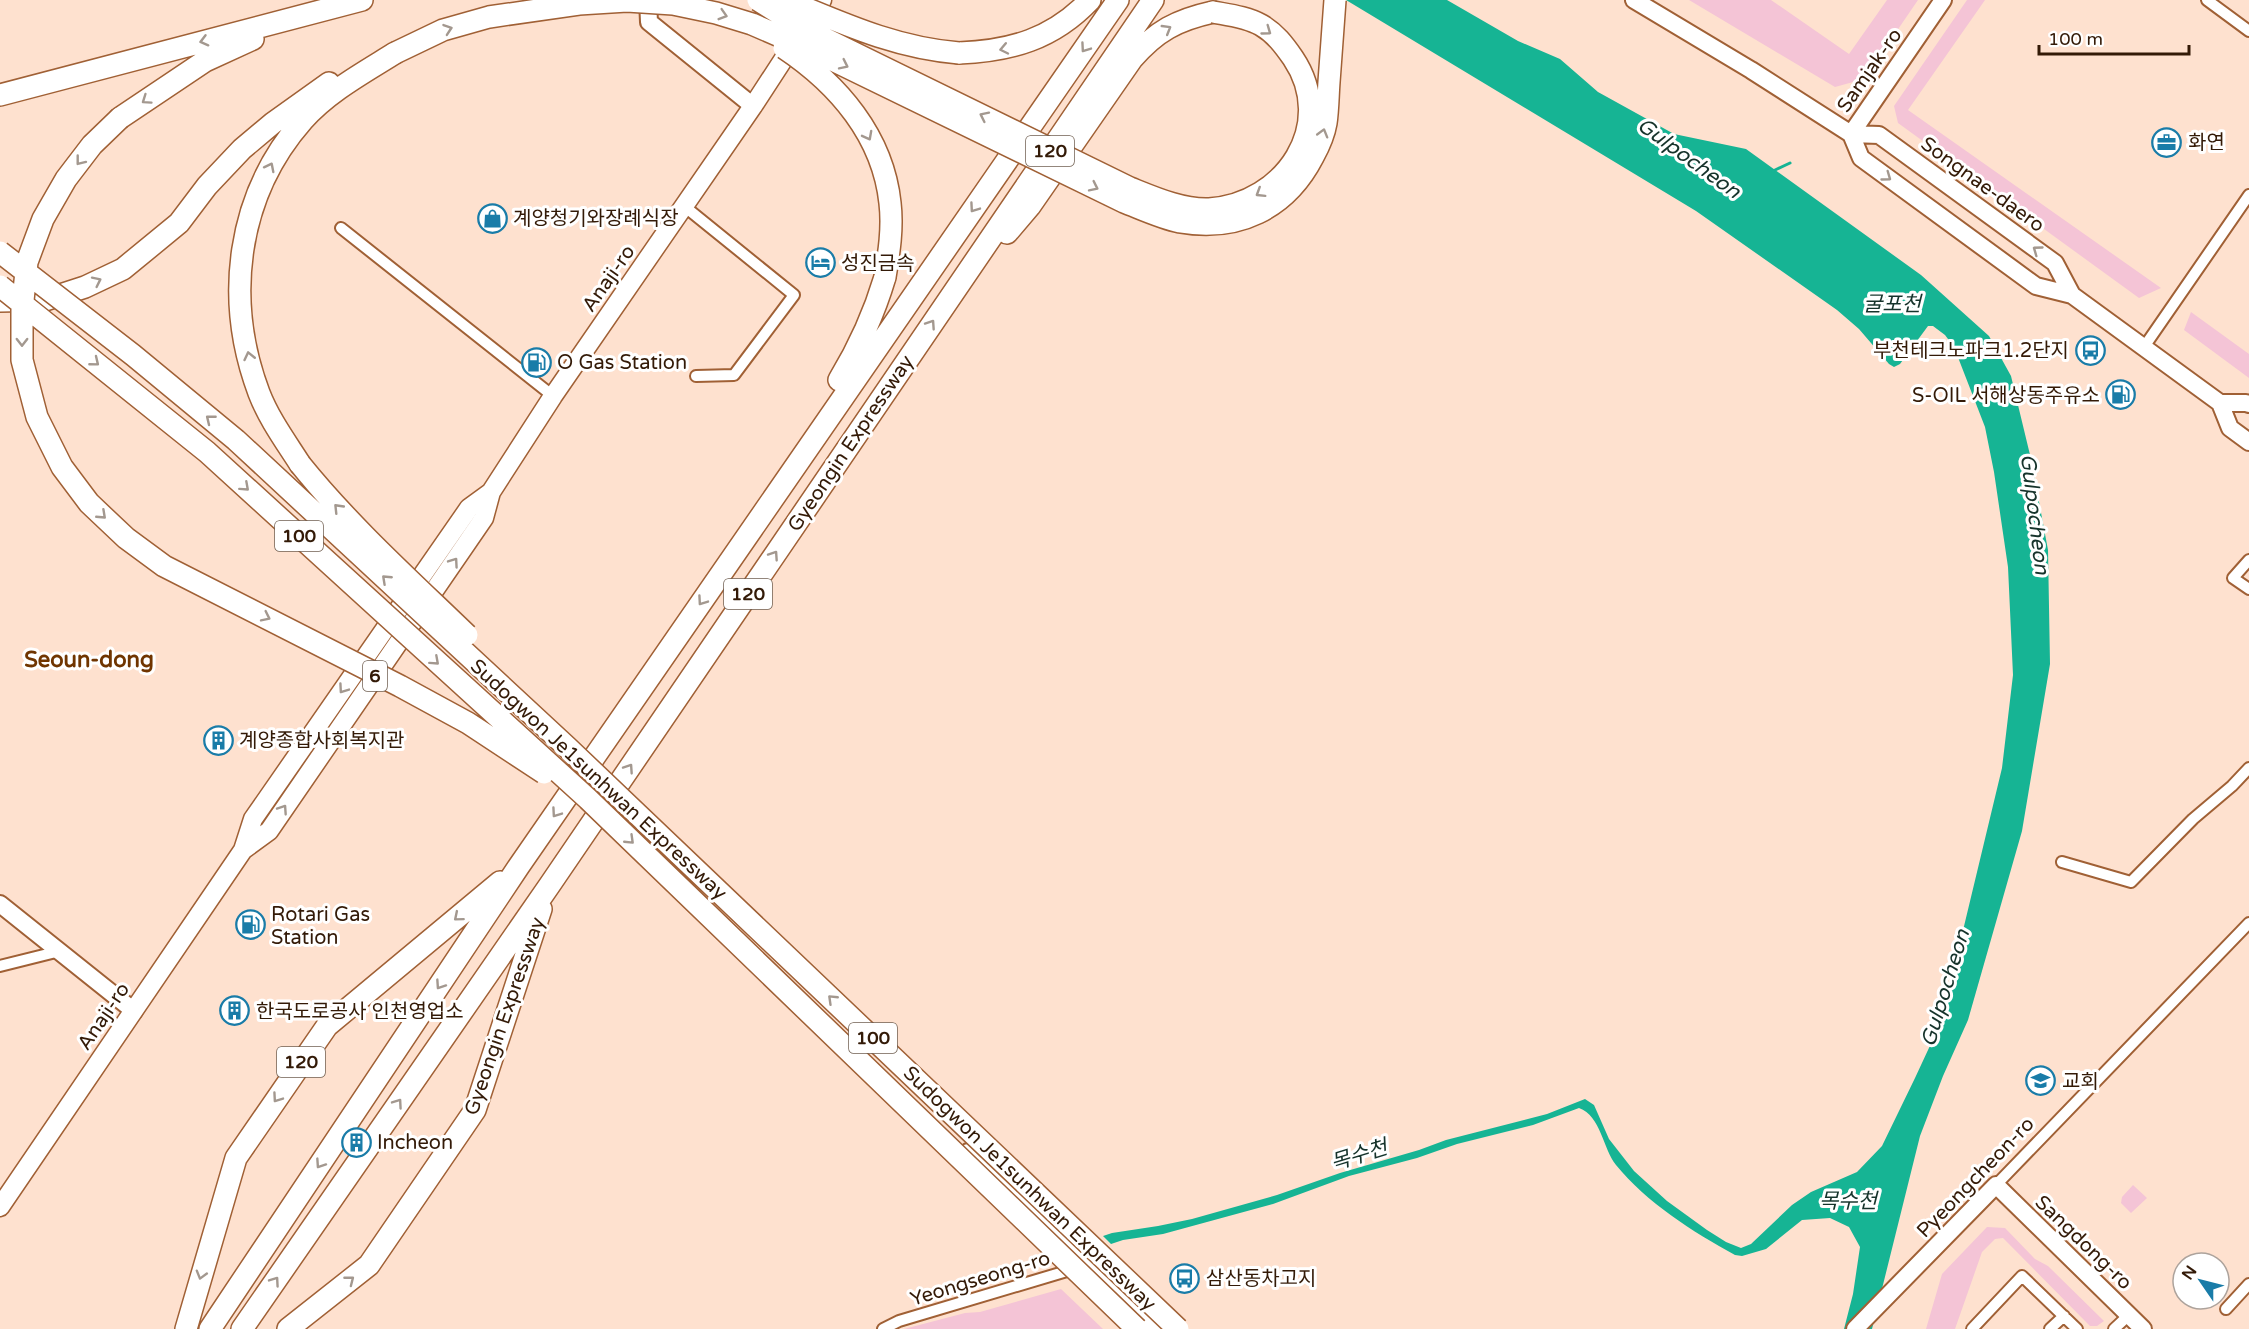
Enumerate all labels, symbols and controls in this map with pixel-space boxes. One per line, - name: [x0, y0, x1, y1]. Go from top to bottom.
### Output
- one-way arrow: [717, 8, 728, 20]
- scale bar: [2039, 18, 2189, 56]
- one-way arrow: [1261, 23, 1272, 34]
- one-way arrow: [442, 24, 453, 37]
- one-way arrow: [1161, 24, 1171, 36]
- street label: Samjak-ro: [1832, 24, 1907, 117]
- text: 100 m: [2048, 28, 2103, 50]
- one-way arrow: [199, 34, 209, 47]
- one-way arrow: [1081, 41, 1092, 52]
- one-way arrow: [999, 42, 1009, 55]
- one-way arrow: [837, 58, 848, 69]
- one-way arrow: [142, 93, 153, 104]
- one-way arrow: [979, 111, 990, 123]
- water label: Gulpocheon: [1632, 113, 1746, 205]
- office icon: 화연: [2151, 126, 2183, 158]
- one-way arrow: [1316, 128, 1328, 139]
- one-way arrow: [861, 130, 873, 141]
- place label: 화연: [2188, 131, 2225, 155]
- street label: Songnae-daero: [1916, 132, 2049, 238]
- road number: 120: [1026, 136, 1074, 166]
- one-way arrow: [76, 154, 87, 165]
- one-way arrow: [263, 162, 275, 173]
- one-way arrow: [1880, 170, 1891, 181]
- one-way arrow: [1088, 180, 1099, 192]
- one-way arrow: [1256, 185, 1267, 196]
- shop icon: 계양청기와장례식장: [476, 202, 508, 234]
- one-way arrow: [970, 202, 981, 213]
- place label: 계양청기와장례식장: [513, 207, 679, 231]
- street label: Anaji-ro: [577, 241, 640, 317]
- one-way arrow: [2032, 246, 2043, 257]
- hotel icon: 성진금속: [804, 247, 836, 279]
- place label: 성진금속: [841, 252, 915, 276]
- one-way arrow: [91, 277, 102, 288]
- water label: 굴포천: [1863, 292, 1924, 317]
- one-way arrow: [924, 320, 935, 331]
- bus stop icon: 부천테크노파크1.2단지: [2074, 334, 2106, 366]
- one-way arrow: [16, 338, 28, 347]
- place label: 부천테크노파크1.2단지: [1873, 339, 2069, 363]
- fuel station icon: O Gas Station: [520, 346, 552, 378]
- street label: Gyeongin Expressway: [783, 350, 919, 536]
- one-way arrow: [243, 351, 256, 361]
- place label: O Gas Station: [557, 351, 687, 375]
- one-way arrow: [88, 355, 99, 366]
- fuel station icon: S-OIL 서해상동주유소: [2105, 379, 2137, 411]
- place label: S-OIL 서해상동주유소: [1912, 384, 2100, 408]
- one-way arrow: [206, 416, 217, 427]
- water label: Gulpocheon: [2015, 452, 2054, 577]
- one-way arrow: [238, 480, 249, 491]
- one-way arrow: [334, 505, 345, 516]
- one-way arrow: [95, 508, 105, 519]
- road number: 100: [275, 521, 323, 551]
- one-way arrow: [767, 550, 778, 561]
- one-way arrow: [447, 557, 458, 568]
- one-way arrow: [382, 575, 392, 586]
- road number: 120: [724, 579, 772, 609]
- one-way arrow: [698, 594, 709, 605]
- one-way arrow: [260, 610, 271, 621]
- district label: Seoun-dong: [24, 647, 154, 673]
- one-way arrow: [429, 654, 439, 665]
- street label: Sudogwon Je1sunhwan Expressway: [465, 654, 732, 905]
- road number: 6: [363, 661, 387, 691]
- one-way arrow: [339, 682, 350, 693]
- building icon: 계양종합사회복지관: [202, 724, 234, 756]
- place label: 계양종합사회복지관: [239, 729, 405, 753]
- one-way arrow: [622, 764, 633, 775]
- one-way arrow: [276, 805, 287, 816]
- one-way arrow: [552, 806, 563, 817]
- one-way arrow: [623, 833, 633, 844]
- place label: Rotari Gas Station: [271, 903, 370, 950]
- fuel station icon: Rotari Gas Station: [234, 909, 266, 941]
- one-way arrow: [454, 910, 465, 921]
- street label: Gyeongin Expressway: [460, 914, 550, 1119]
- water label: Gulpocheon: [1916, 925, 1976, 1050]
- street label: Anaji-ro: [73, 978, 135, 1055]
- one-way arrow: [436, 978, 447, 989]
- building icon: 한국도로공사 인천영업소: [219, 995, 251, 1027]
- one-way arrow: [828, 995, 838, 1006]
- place label: 한국도로공사 인천영업소: [256, 1000, 464, 1024]
- road number: 100: [849, 1023, 897, 1053]
- road number: 120: [277, 1047, 325, 1077]
- street label: Sudogwon Je1sunhwan Expressway: [898, 1061, 1161, 1316]
- school or university icon: 교회: [2025, 1065, 2057, 1097]
- place label: 교회: [2062, 1070, 2099, 1094]
- one-way arrow: [273, 1091, 284, 1102]
- one-way arrow: [391, 1099, 402, 1110]
- street label: Pyeongcheon-ro: [1912, 1112, 2039, 1243]
- building icon: Incheon: [340, 1126, 372, 1158]
- place label: Incheon: [377, 1131, 453, 1155]
- water label: 목수천: [1328, 1134, 1393, 1176]
- one-way arrow: [316, 1158, 327, 1169]
- water label: 목수천: [1819, 1189, 1880, 1214]
- street label: Sangdong-ro: [2030, 1190, 2137, 1295]
- street label: Yeongseong-ro: [907, 1246, 1053, 1312]
- north arrow: [2171, 1251, 2231, 1311]
- bus stop icon: 삼산동차고지: [1169, 1262, 1201, 1294]
- text: N: [2178, 1262, 2201, 1284]
- place label: 삼산동차고지: [1206, 1267, 1316, 1291]
- one-way arrow: [196, 1269, 208, 1280]
- one-way arrow: [268, 1277, 279, 1288]
- one-way arrow: [344, 1277, 355, 1288]

